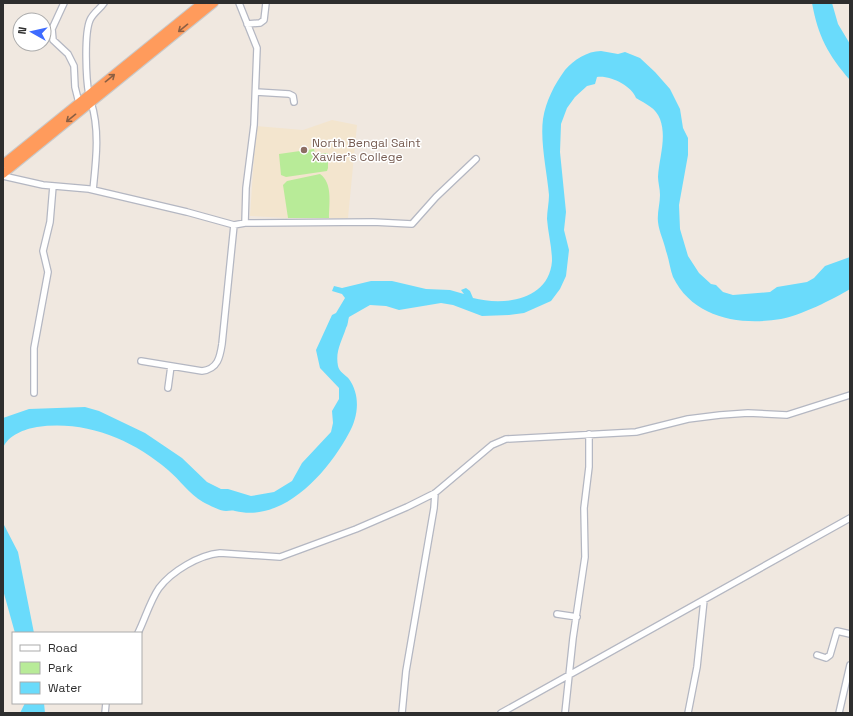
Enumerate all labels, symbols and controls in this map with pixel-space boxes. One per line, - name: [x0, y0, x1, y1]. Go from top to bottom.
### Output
- north arrow: [12, 12, 52, 52]
- one-way arrow: [178, 23, 189, 32]
- text: N: [15, 26, 30, 35]
- one-way arrow: [104, 74, 115, 83]
- one-way arrow: [66, 114, 77, 123]
- place label: North Bengal Saint Xavier's College: [312, 135, 421, 165]
- marker: North Bengal Saint Xavier's College: [299, 145, 309, 155]
- legend: [12, 632, 142, 704]
- text: Road: [48, 640, 77, 656]
- text: Park: [48, 660, 73, 676]
- text: Water: [48, 680, 82, 696]

